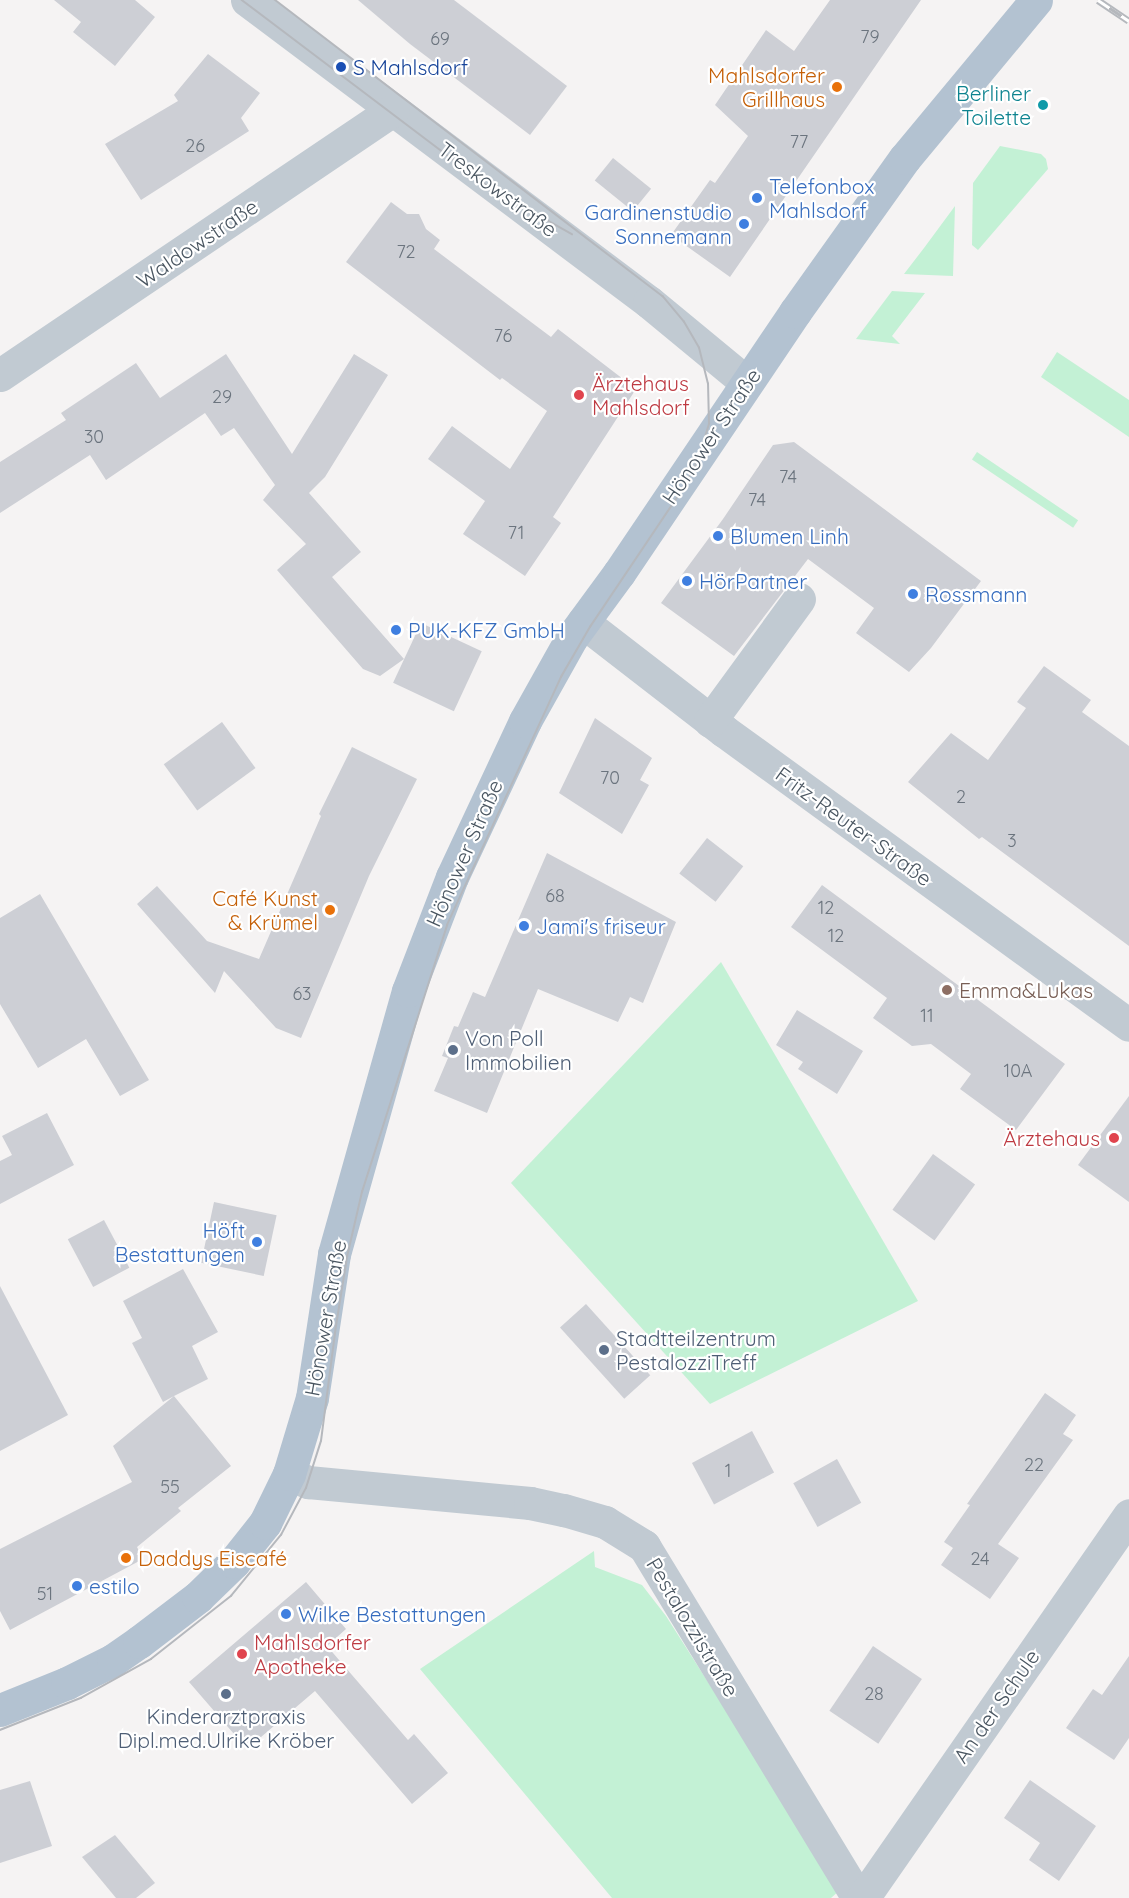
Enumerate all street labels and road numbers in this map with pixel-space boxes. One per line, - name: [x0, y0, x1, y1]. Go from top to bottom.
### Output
- street label: Treskowstraße: [434, 136, 562, 242]
- street label: Waldowstraße: [132, 193, 262, 293]
- street label: Hönower Straße: [656, 363, 766, 509]
- street label: Fritz-Reuter-Straße: [771, 761, 937, 891]
- street label: Hönower Straße: [420, 776, 508, 930]
- street label: Hönower Straße: [299, 1238, 351, 1398]
- street label: Pestalozzistraße: [642, 1553, 744, 1701]
- street label: An der Schule: [948, 1644, 1044, 1768]

